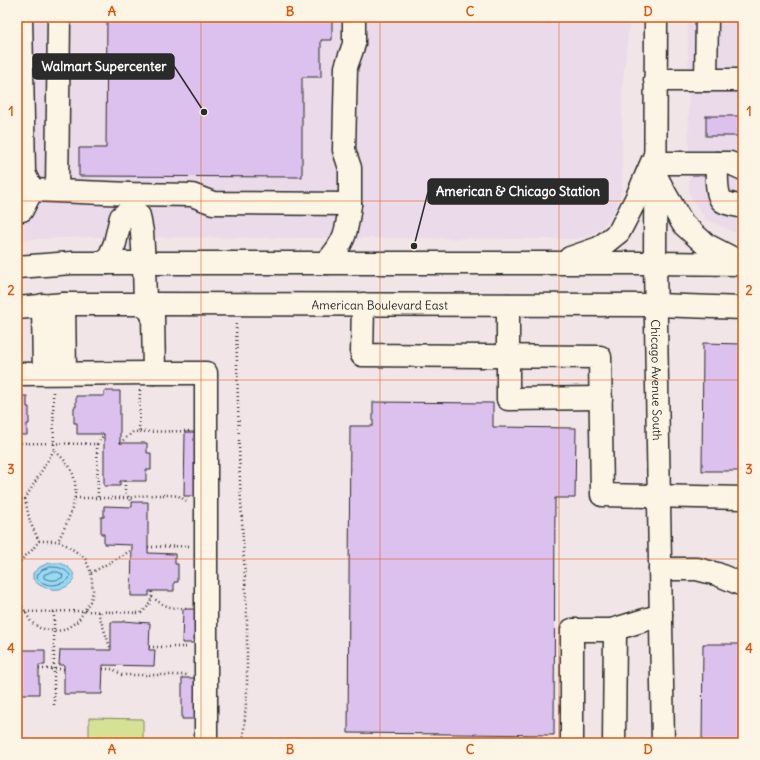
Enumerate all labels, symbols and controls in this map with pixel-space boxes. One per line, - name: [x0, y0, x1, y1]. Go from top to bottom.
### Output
- text: A: [108, 3, 117, 20]
- text: B: [286, 3, 295, 20]
- text: C: [466, 3, 475, 20]
- text: D: [643, 3, 653, 20]
- callout: Walmart Supercenter: [33, 54, 174, 79]
- text: Walmart Supercenter: [41, 58, 167, 75]
- text: 1: [8, 103, 14, 120]
- text: 1: [746, 103, 752, 120]
- callout: American & Chicago Station: [428, 179, 608, 204]
- text: American & Chicago Station: [436, 183, 600, 200]
- text: 2: [7, 282, 15, 299]
- text: 2: [745, 282, 753, 299]
- street label: American Boulevard East: [312, 297, 448, 312]
- street label: Chicago Avenue South: [648, 319, 665, 441]
- text: 3: [7, 461, 15, 478]
- text: 3: [745, 461, 753, 478]
- text: 4: [7, 640, 15, 657]
- text: 4: [745, 640, 753, 657]
- text: A: [108, 741, 117, 758]
- text: B: [286, 741, 295, 758]
- text: C: [466, 741, 475, 758]
- text: D: [643, 741, 653, 758]

